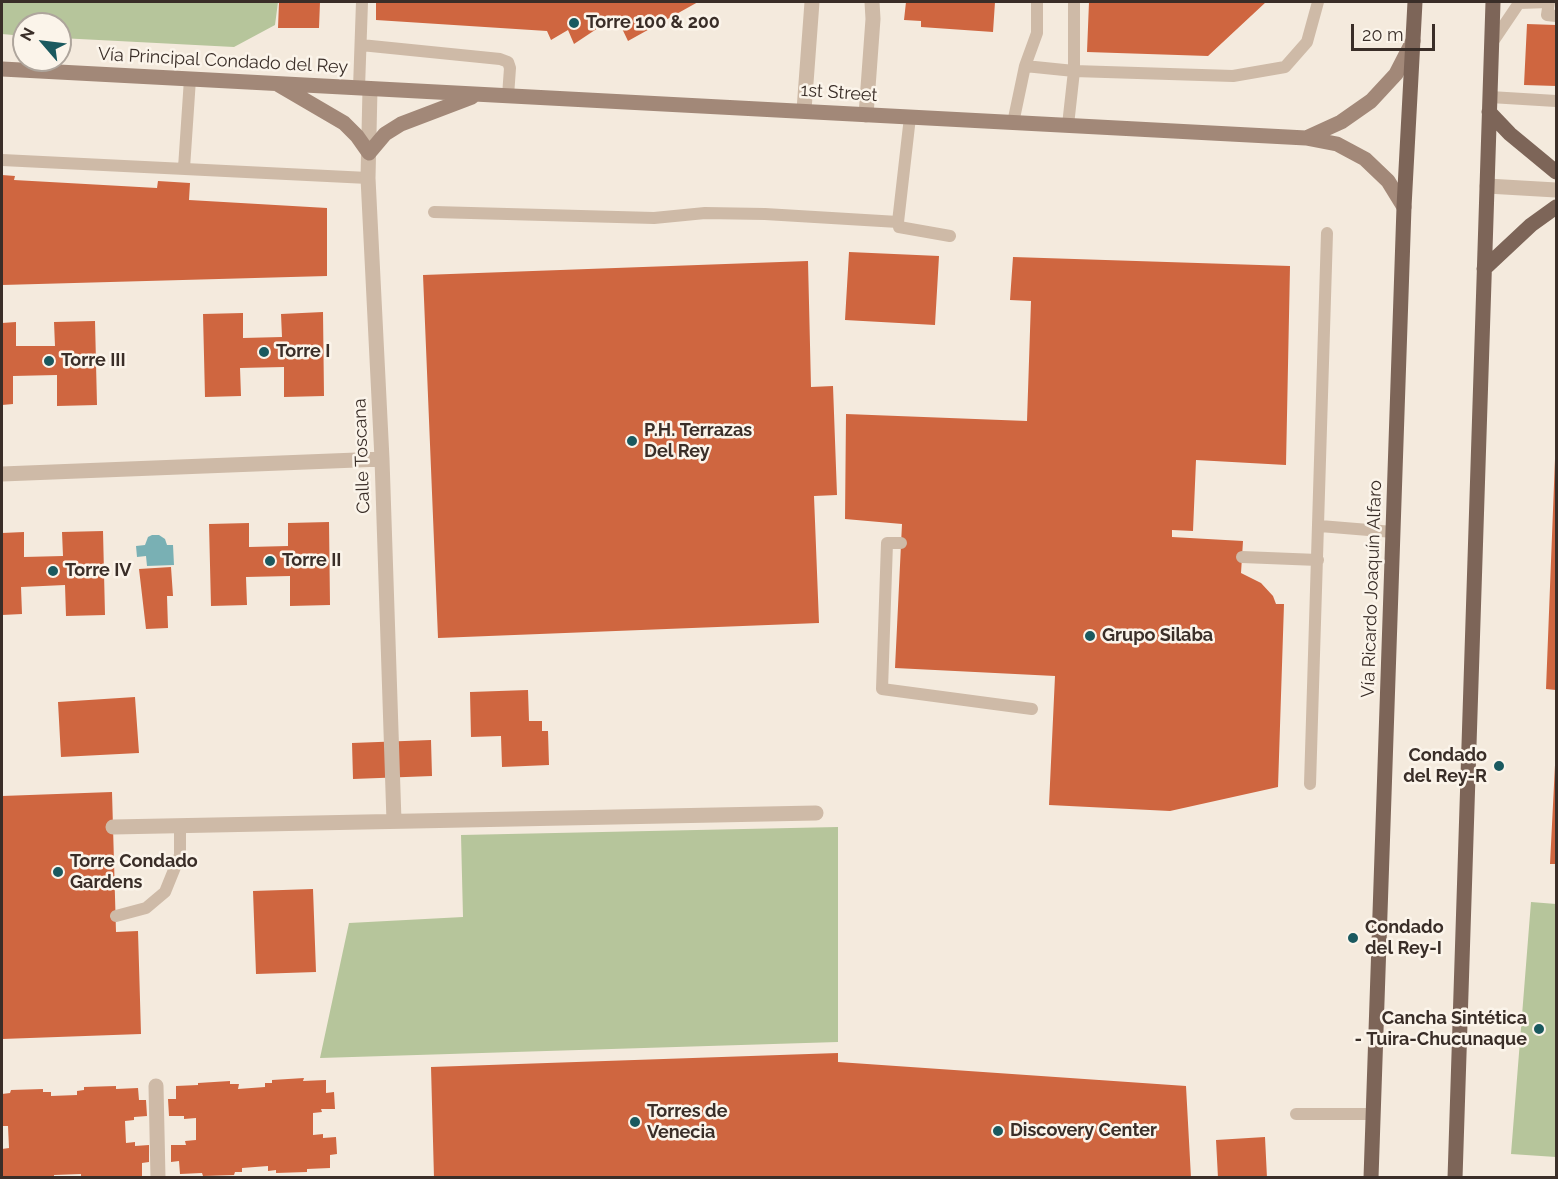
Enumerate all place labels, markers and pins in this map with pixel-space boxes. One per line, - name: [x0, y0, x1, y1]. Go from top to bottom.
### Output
- place label: Torre 100 & 200: [586, 12, 720, 34]
- marker: Torre 100 & 200: [567, 16, 581, 30]
- place label: Torre I: [276, 341, 330, 363]
- marker: Torre I: [257, 345, 271, 359]
- place label: Torre III: [61, 350, 126, 372]
- marker: Torre III: [42, 354, 56, 368]
- place label: P.H. Terrazas Del Rey: [644, 420, 752, 462]
- marker: P.H. Terrazas Del Rey: [625, 434, 639, 448]
- place label: Torre II: [282, 550, 341, 572]
- marker: Torre II: [263, 554, 277, 568]
- place label: Torre IV: [65, 560, 132, 582]
- marker: Torre IV: [46, 564, 60, 578]
- place label: Grupo Silaba: [1102, 625, 1213, 647]
- marker: Grupo Silaba: [1083, 629, 1097, 643]
- place label: Condado del Rey-R: [1403, 745, 1487, 788]
- marker: Condado del Rey-R: [1492, 759, 1506, 773]
- place label: Torre Condado Gardens: [70, 851, 198, 894]
- marker: Torre Condado Gardens: [51, 865, 65, 879]
- place label: Condado del Rey-I: [1365, 917, 1444, 960]
- marker: Condado del Rey-I: [1346, 931, 1360, 945]
- place label: Cancha Sintética - Tuira-Chucunaque: [1354, 1008, 1527, 1050]
- marker: Cancha Sintética - Tuira-Chucunaque: [1532, 1022, 1546, 1036]
- place label: Torres de Venecia: [647, 1101, 727, 1144]
- marker: Torres de Venecia: [628, 1115, 642, 1129]
- place label: Discovery Center: [1010, 1120, 1157, 1142]
- marker: Discovery Center: [991, 1124, 1005, 1138]

